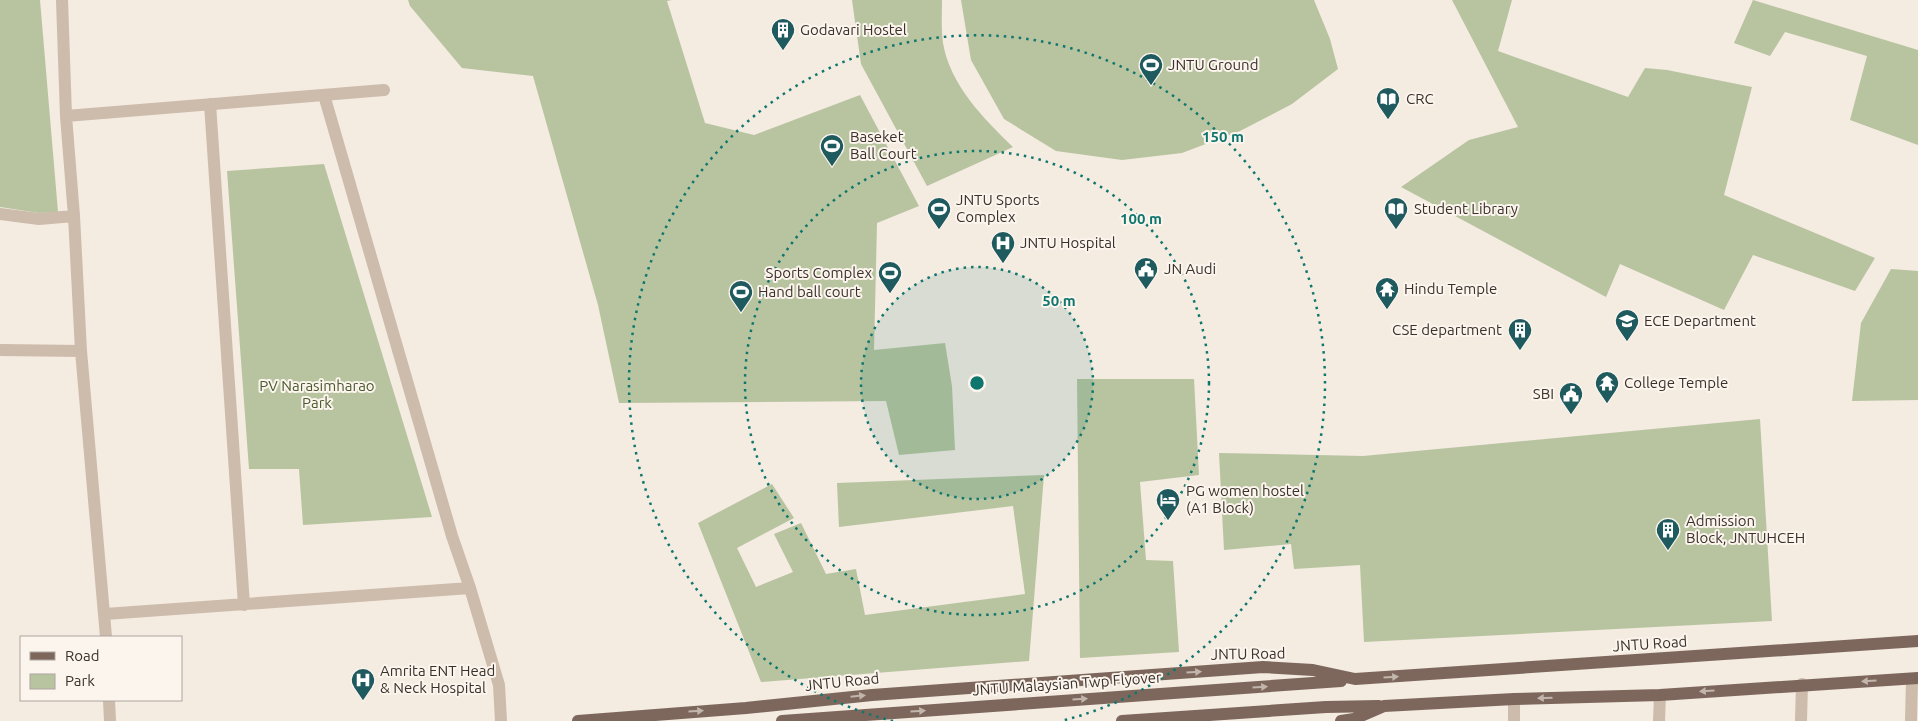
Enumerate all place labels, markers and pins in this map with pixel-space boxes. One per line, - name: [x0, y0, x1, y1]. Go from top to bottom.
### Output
- building icon: Godavari Hostel: [770, 17, 796, 51]
- place label: Godavari Hostel: [800, 21, 907, 38]
- sports icon: JNTU Ground: [1138, 52, 1164, 86]
- place label: JNTU Ground: [1168, 56, 1258, 73]
- library icon: CRC: [1375, 86, 1401, 120]
- place label: CRC: [1406, 90, 1434, 107]
- place label: Baseket Ball Court: [850, 128, 917, 162]
- sports icon: Baseket Ball Court: [819, 133, 845, 167]
- place label: JNTU Sports Complex: [956, 191, 1040, 225]
- sports icon: JNTU Sports Complex: [926, 196, 952, 230]
- library icon: Student Library: [1383, 196, 1409, 230]
- place label: Student Library: [1414, 200, 1518, 217]
- hospital icon: JNTU Hospital: [990, 230, 1016, 264]
- place label: JNTU Hospital: [1020, 234, 1116, 251]
- public building icon: JN Audi: [1133, 256, 1159, 290]
- sports icon: Sports Complex: [877, 260, 903, 294]
- place label: JN Audi: [1164, 260, 1216, 277]
- place label: Sports Complex: [766, 264, 872, 281]
- temple icon: Hindu Temple: [1374, 276, 1400, 310]
- sports icon: Hand ball court: [728, 279, 754, 313]
- place label: Hindu Temple: [1404, 280, 1497, 297]
- place label: Hand ball court: [758, 283, 861, 300]
- school or university icon: ECE Department: [1614, 308, 1640, 342]
- place label: ECE Department: [1644, 312, 1756, 329]
- building icon: CSE department: [1507, 317, 1533, 351]
- place label: CSE department: [1392, 321, 1502, 338]
- temple icon: College Temple: [1594, 370, 1620, 404]
- centre of rings: [968, 374, 986, 392]
- place label: College Temple: [1624, 374, 1728, 391]
- public building icon: SBI: [1558, 381, 1584, 415]
- place label: SBI: [1533, 385, 1554, 402]
- place label: PG women hostel (A1 Block): [1186, 482, 1304, 516]
- hotel icon: PG women hostel (A1 Block): [1155, 487, 1181, 521]
- place label: Admission Block, JNTUHCEH: [1686, 512, 1805, 546]
- building icon: Admission Block, JNTUHCEH: [1655, 517, 1681, 551]
- place label: Amrita ENT Head & Neck Hospital: [380, 662, 495, 696]
- hospital icon: Amrita ENT Head & Neck Hospital: [350, 667, 376, 701]

